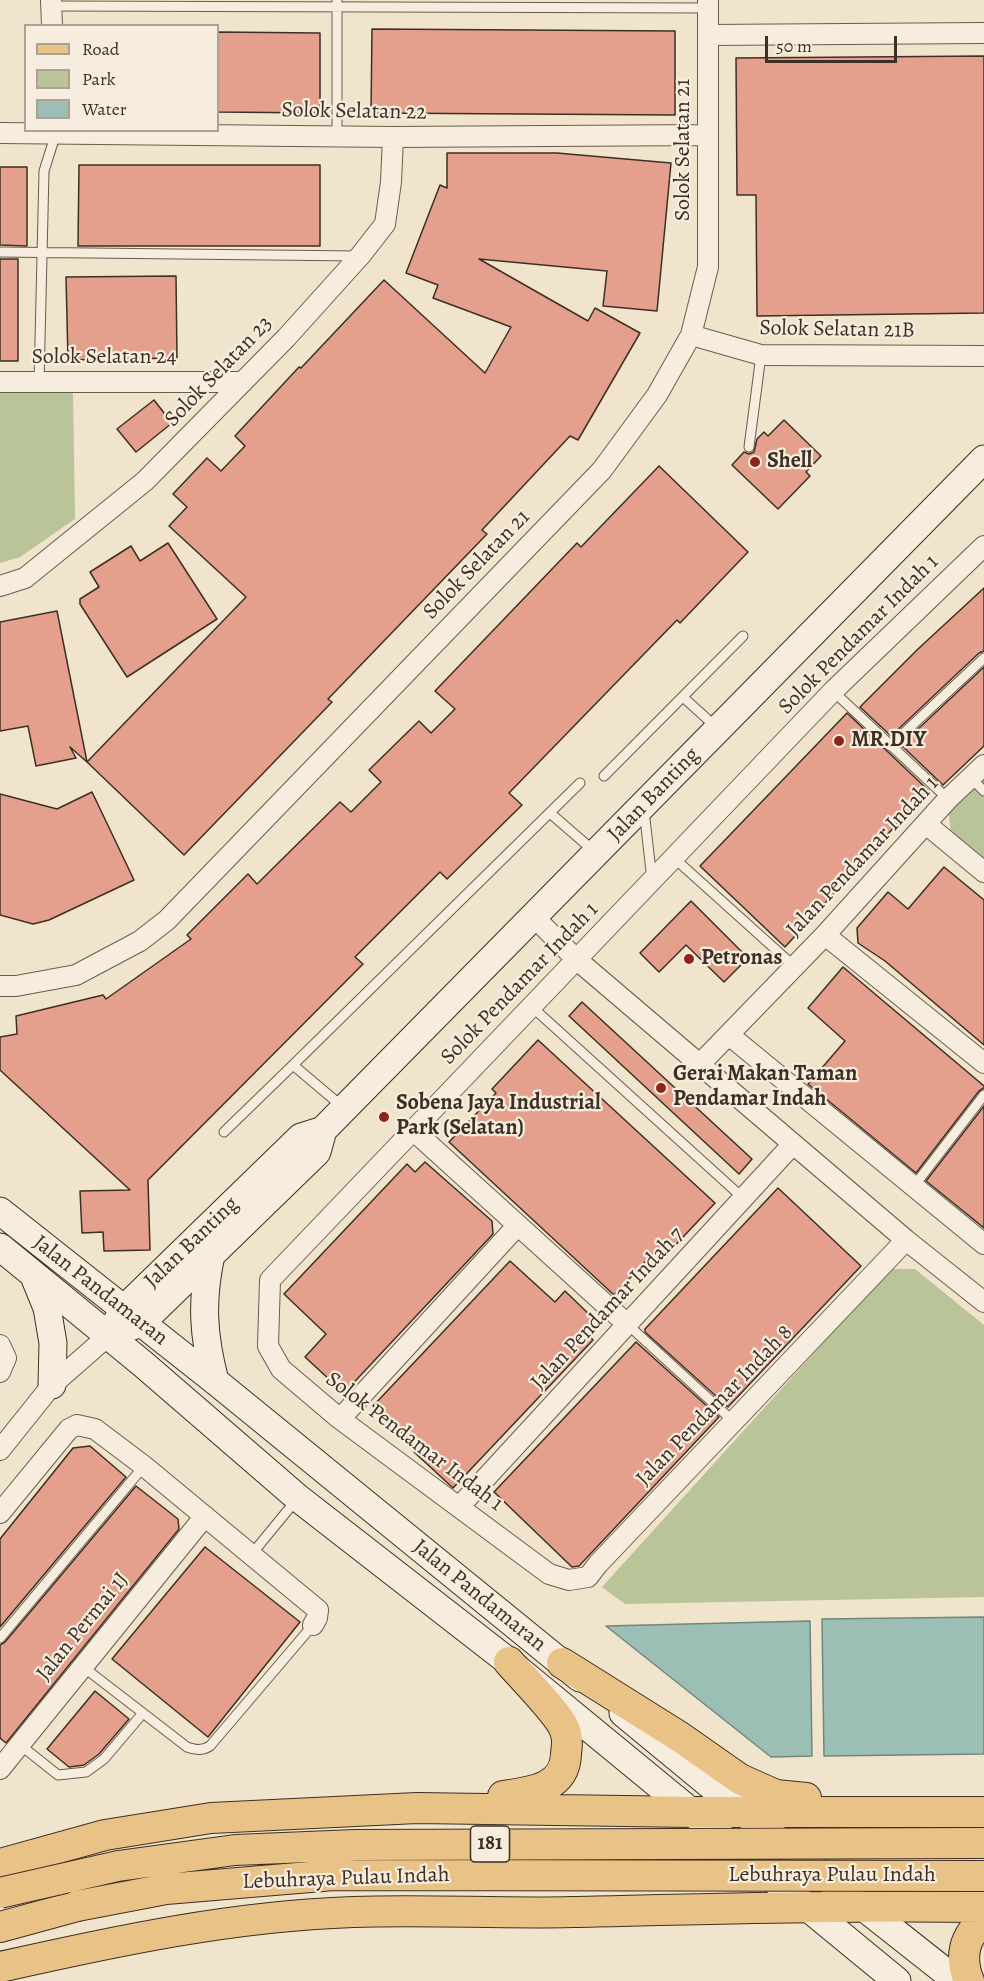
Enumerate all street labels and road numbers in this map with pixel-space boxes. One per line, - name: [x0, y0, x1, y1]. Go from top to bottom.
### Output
- street label: Solok Selatan 21: [671, 79, 697, 221]
- street label: Solok Selatan 22: [281, 98, 427, 126]
- street label: Solok Selatan 23: [159, 311, 279, 433]
- street label: Solok Selatan 21B: [759, 315, 915, 345]
- street label: Solok Selatan 24: [32, 345, 176, 371]
- street label: Solok Selatan 21: [418, 505, 536, 625]
- street label: Solok Pendamar Indah 1: [773, 549, 945, 721]
- street label: Jalan Banting: [603, 742, 705, 848]
- street label: Jalan Pendamar Indah 1: [781, 771, 945, 943]
- street label: Solok Pendamar Indah 1: [436, 897, 604, 1071]
- street label: Jalan Banting: [139, 1192, 245, 1294]
- street label: Jalan Pendamar Indah 7: [526, 1222, 690, 1396]
- street label: Jalan Pandamaran: [27, 1230, 173, 1352]
- street label: Jalan Pendamar Indah 8: [631, 1320, 799, 1492]
- street label: Solok Pendamar Indah 1: [320, 1367, 508, 1517]
- street label: Jalan Pandamaran: [407, 1534, 551, 1658]
- street label: Jalan Permai 1J: [31, 1567, 135, 1687]
- road number: 181: [470, 1826, 510, 1862]
- street label: Lebuhraya Pulau Indah: [242, 1862, 450, 1896]
- street label: Lebuhraya Pulau Indah: [728, 1863, 936, 1889]

